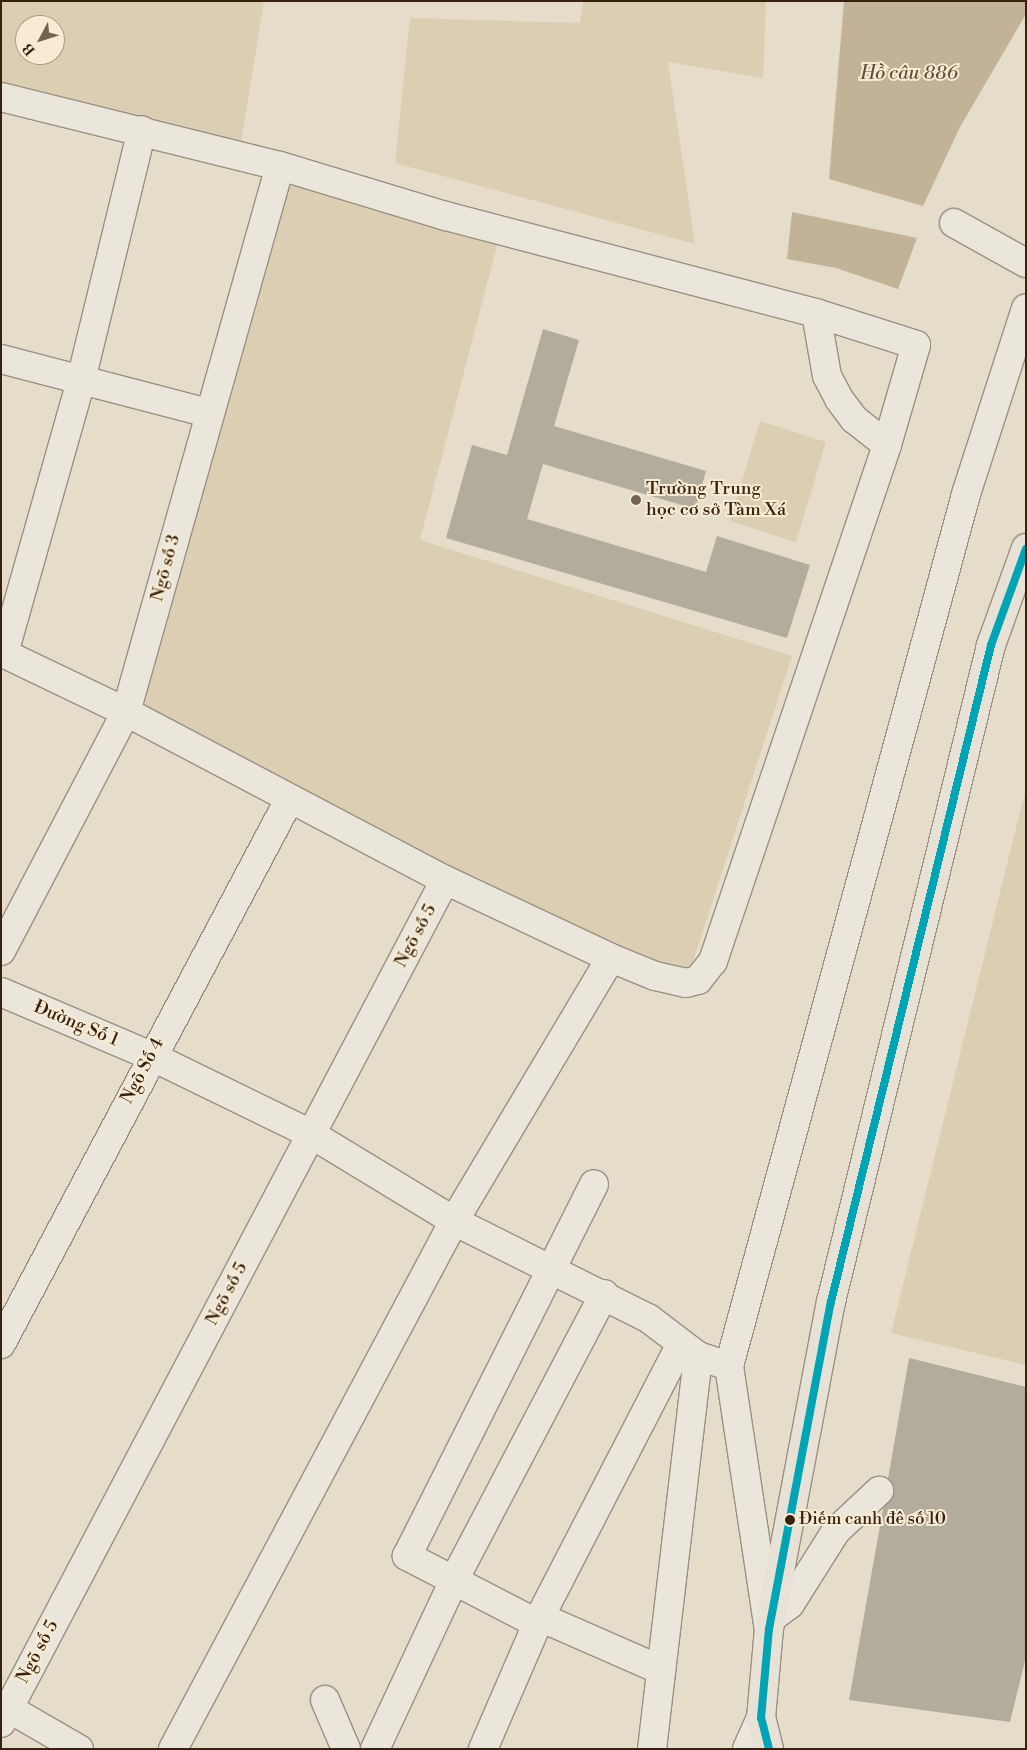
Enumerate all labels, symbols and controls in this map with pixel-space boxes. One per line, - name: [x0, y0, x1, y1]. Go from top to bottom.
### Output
- north arrow: [15, 15, 65, 65]
- text: B: [19, 39, 40, 59]
- water label: Hồ câu 886: [860, 63, 958, 85]
- place label: Trường Trung học cơ sở Tàm Xá: [646, 479, 786, 522]
- marker: Trường Trung học cơ sở Tàm Xá: [630, 494, 642, 506]
- street label: Ngõ số 3: [147, 532, 185, 604]
- street label: Ngõ số 5: [390, 901, 442, 971]
- street label: Đường Số 1: [30, 996, 122, 1052]
- street label: Ngõ Số 4: [117, 1034, 169, 1108]
- street label: Ngõ số 5: [201, 1259, 253, 1329]
- place label: Điếm canh đê số 10: [799, 1510, 946, 1530]
- marker: Điếm canh đê số 10: [785, 1515, 795, 1525]
- street label: Ngõ số 5: [12, 1617, 64, 1687]

